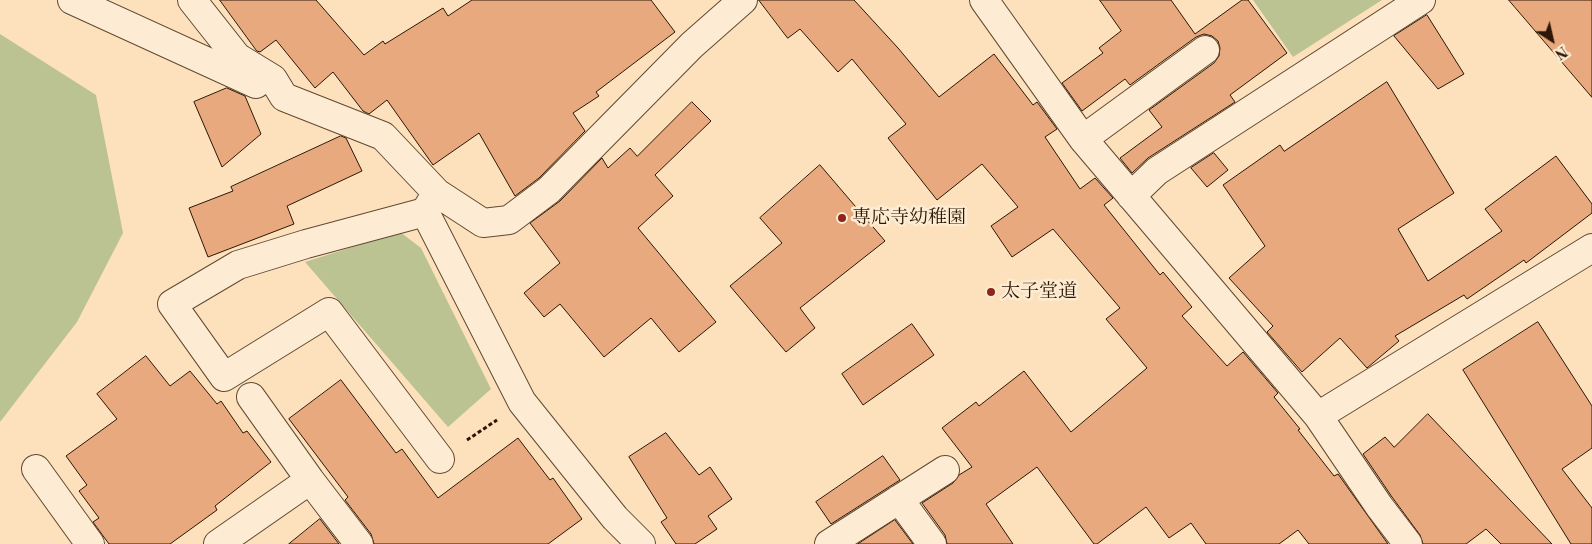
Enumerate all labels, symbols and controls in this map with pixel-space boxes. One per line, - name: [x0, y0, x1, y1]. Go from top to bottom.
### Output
- north arrow: [1527, 15, 1577, 65]
- text: N: [1551, 42, 1570, 63]
- place label: 専応寺幼稚園: [852, 207, 966, 229]
- marker: 専応寺幼稚園: [836, 212, 848, 224]
- place label: 太子堂道: [1001, 281, 1077, 303]
- marker: 太子堂道: [985, 286, 997, 298]

